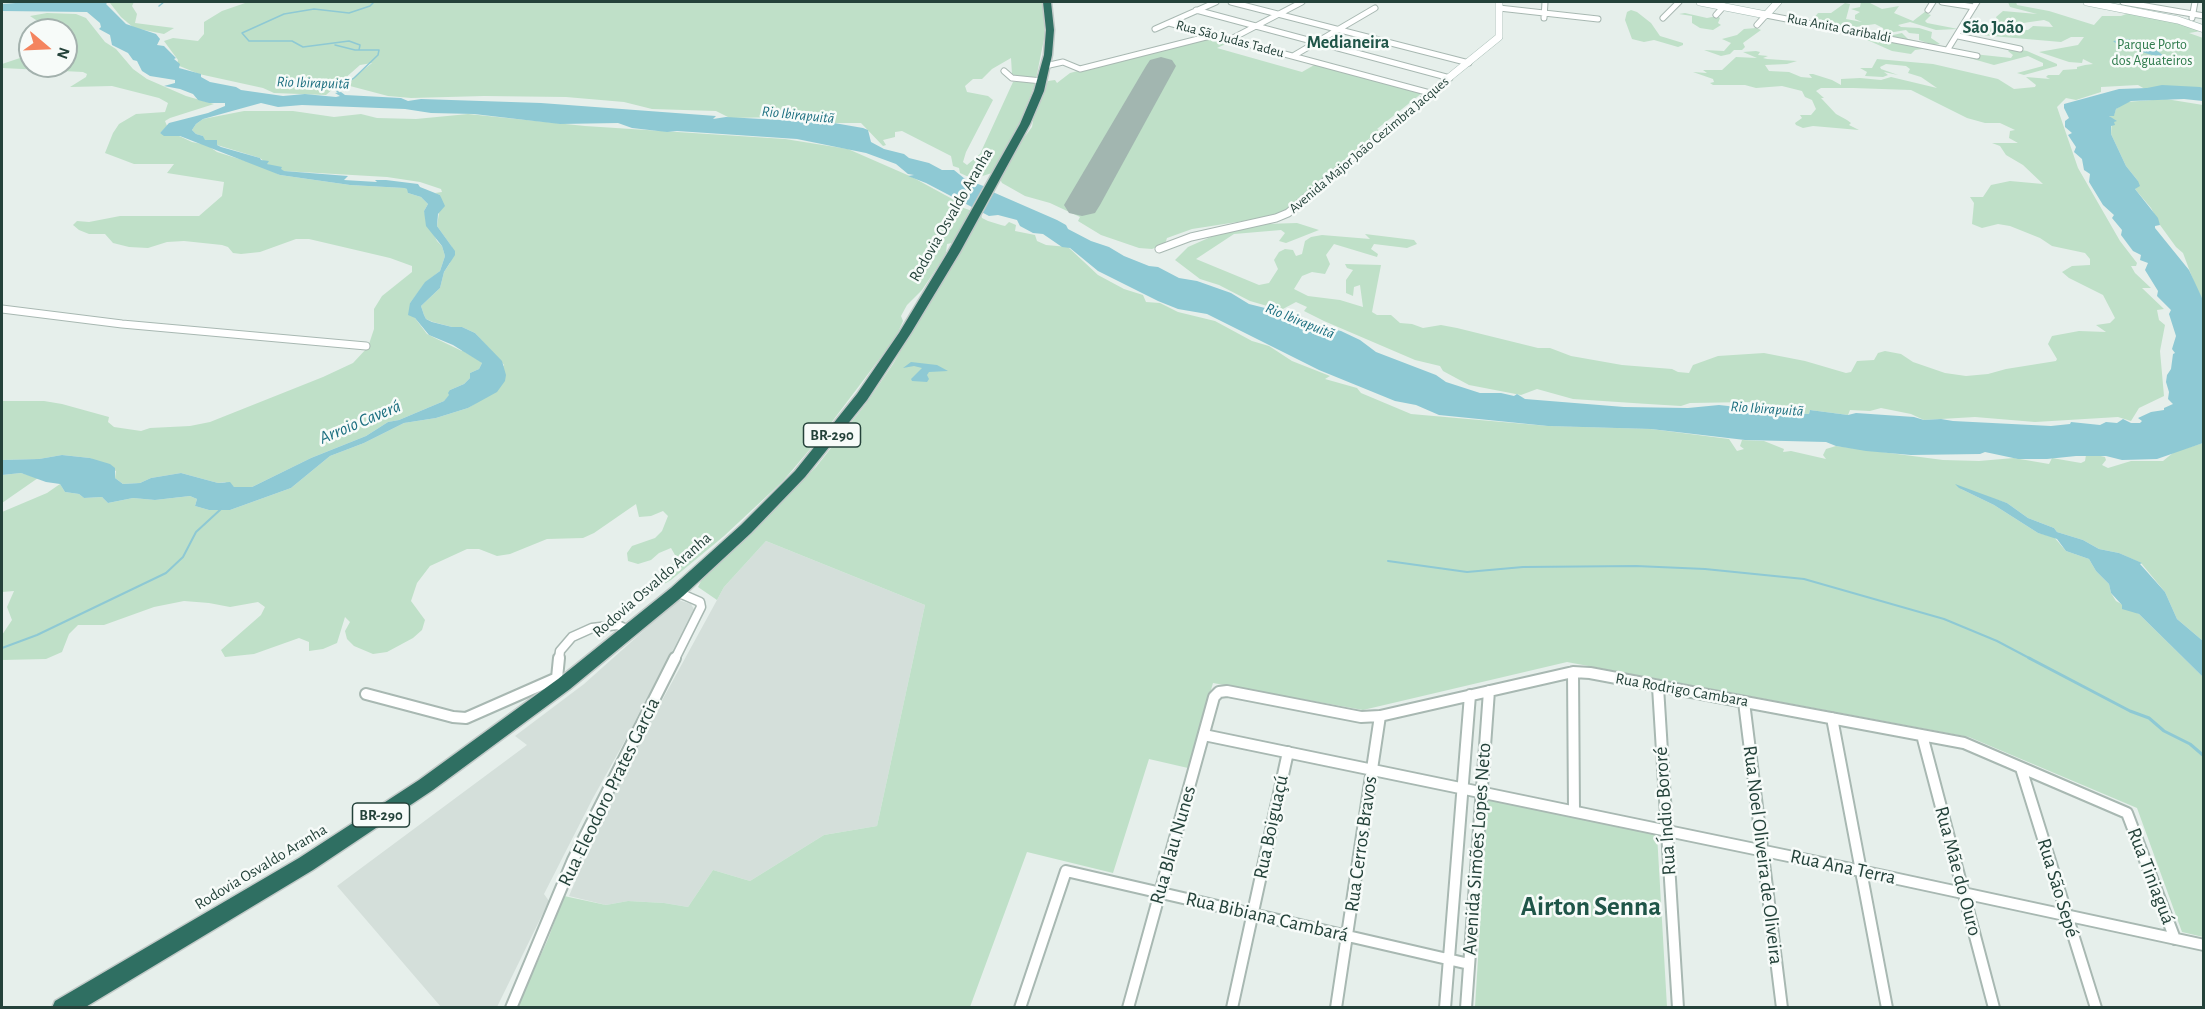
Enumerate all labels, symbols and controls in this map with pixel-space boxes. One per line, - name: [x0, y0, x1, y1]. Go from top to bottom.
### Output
- street label: Rua Anita Garibaldi: [1786, 10, 1892, 46]
- street label: Rua São Judas Tadeu: [1174, 17, 1286, 61]
- district label: São João: [1962, 17, 2024, 39]
- north arrow: [18, 18, 78, 78]
- district label: Medianeira: [1307, 32, 1389, 54]
- park label: Parque Porto dos Aguateiros: [2112, 37, 2192, 70]
- text: N: [54, 45, 73, 61]
- water label: Rio Ibirapuitã: [276, 73, 350, 93]
- street label: Avenida Major João Cezimbra Jacques: [1286, 73, 1452, 217]
- water label: Rio Ibirapuitã: [761, 102, 835, 128]
- street label: Rodovia Osvaldo Aranha: [905, 145, 997, 285]
- water label: Rio Ibirapuitã: [1263, 299, 1337, 343]
- water label: Arroio Caverá: [316, 395, 404, 449]
- water label: Rio Ibirapuitã: [1730, 397, 1804, 421]
- road number: BR-290: [804, 423, 860, 447]
- street label: Rodovia Osvaldo Aranha: [589, 528, 715, 642]
- street label: Rua Rodrigo Cambara: [1614, 669, 1750, 711]
- street label: Rua Eleodoro Prates Garcia: [553, 694, 665, 890]
- street label: Avenida Simões Lopes Neto: [1458, 742, 1496, 956]
- street label: Rua Noel Oliveira de Oliveira: [1738, 744, 1788, 966]
- street label: Rua Índio Bororé: [1649, 746, 1681, 876]
- street label: Rua Boiguaçú: [1248, 773, 1294, 881]
- street label: Rua Cerros Bravos: [1340, 774, 1382, 914]
- street label: Rua Blau Nunes: [1145, 783, 1201, 907]
- road number: BR-290: [352, 803, 410, 827]
- street label: Rua Mãe do Ouro: [1929, 804, 1987, 938]
- street label: Rodovia Osvaldo Aranha: [191, 820, 331, 914]
- street label: Rua Tiniaguá: [2122, 824, 2180, 928]
- street label: Rua São Sepé: [2032, 835, 2084, 941]
- street label: Rua Ana Terra: [1788, 844, 1898, 890]
- street label: Rua Bibiana Cambará: [1183, 887, 1351, 947]
- district label: Airton Senna: [1521, 891, 1661, 923]

